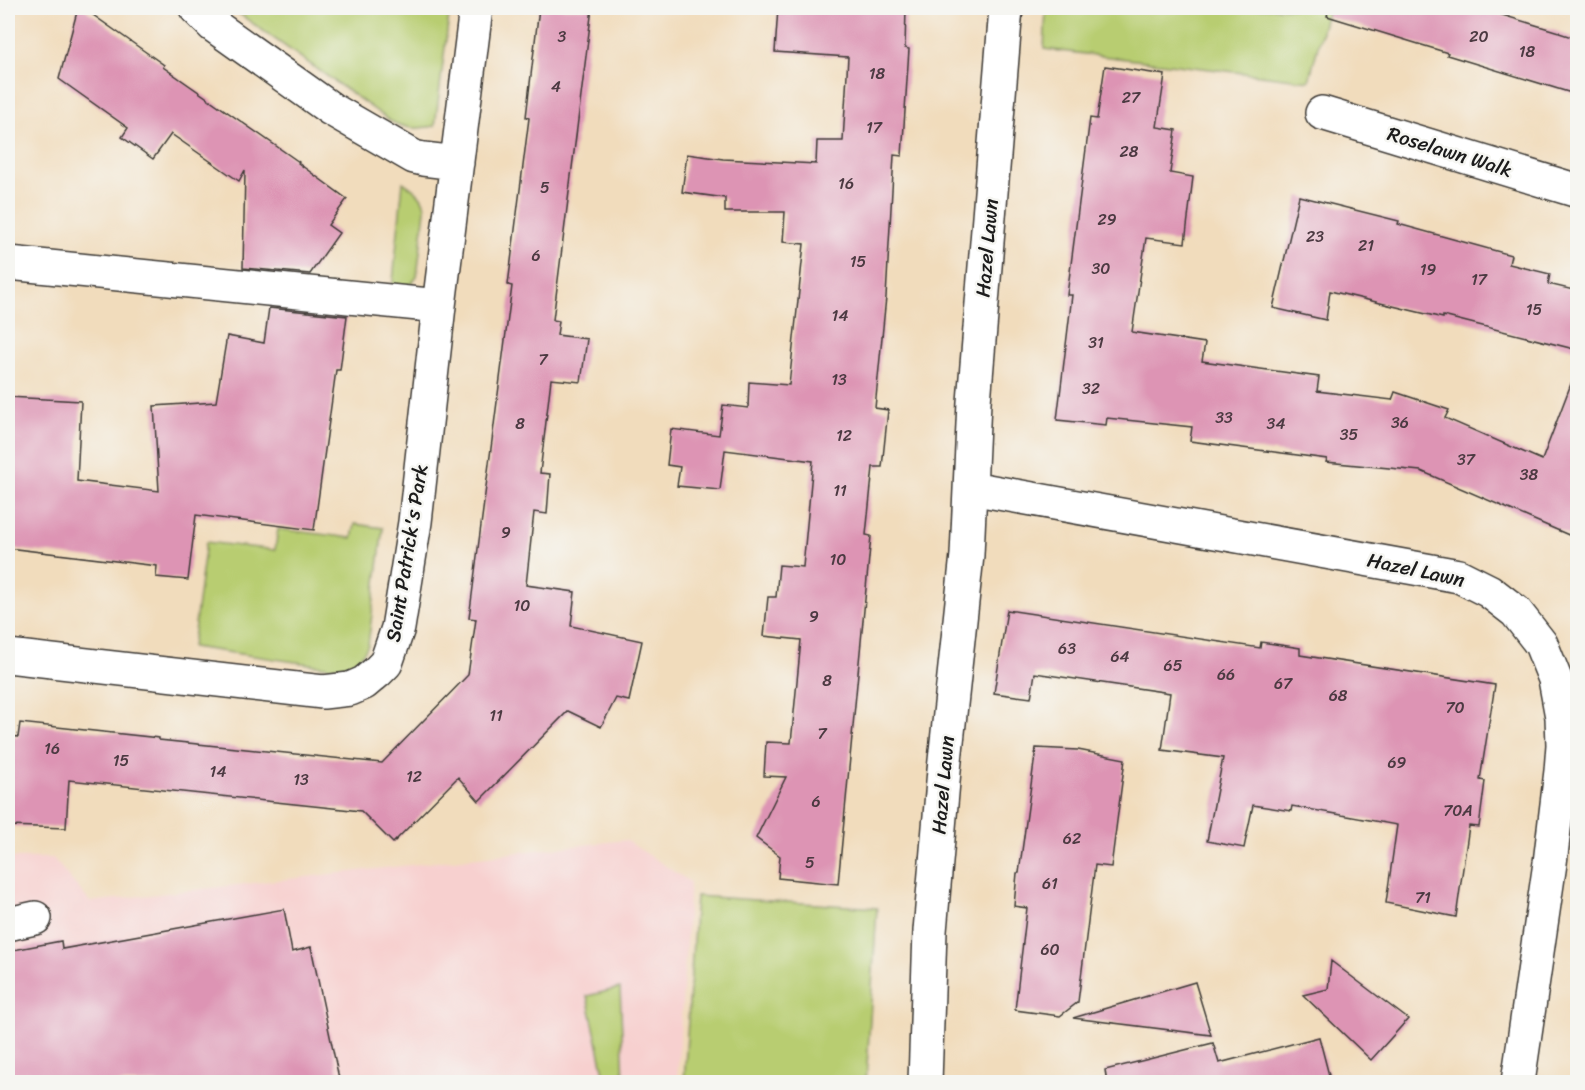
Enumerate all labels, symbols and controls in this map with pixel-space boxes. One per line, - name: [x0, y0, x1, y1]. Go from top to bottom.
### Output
- house number: 3: [558, 22, 567, 51]
- house number: 20: [1469, 22, 1489, 51]
- house number: 18: [1519, 37, 1536, 66]
- house number: 18: [869, 59, 886, 88]
- house number: 4: [551, 72, 561, 101]
- house number: 27: [1122, 83, 1141, 112]
- house number: 17: [866, 113, 883, 142]
- street label: Roselawn Walk: [1383, 116, 1517, 188]
- house number: 28: [1120, 137, 1139, 166]
- house number: 16: [838, 169, 854, 198]
- house number: 5: [540, 173, 550, 202]
- street label: Hazel Lawn: [965, 197, 1009, 299]
- house number: 29: [1097, 205, 1117, 234]
- house number: 23: [1306, 222, 1324, 251]
- house number: 21: [1358, 231, 1374, 260]
- house number: 6: [531, 241, 541, 270]
- house number: 15: [850, 247, 867, 276]
- house number: 30: [1092, 254, 1110, 283]
- house number: 19: [1420, 255, 1437, 284]
- house number: 17: [1471, 265, 1488, 294]
- house number: 15: [1526, 295, 1543, 324]
- house number: 14: [832, 301, 848, 330]
- house number: 31: [1088, 328, 1104, 357]
- house number: 7: [538, 345, 548, 374]
- house number: 13: [831, 365, 847, 394]
- house number: 32: [1082, 374, 1100, 403]
- house number: 33: [1215, 403, 1233, 432]
- house number: 36: [1391, 408, 1409, 437]
- house number: 8: [515, 409, 525, 438]
- house number: 34: [1267, 409, 1285, 438]
- house number: 35: [1340, 420, 1359, 449]
- house number: 12: [836, 421, 852, 450]
- house number: 37: [1457, 445, 1476, 474]
- house number: 38: [1520, 460, 1539, 489]
- street label: Saint Patrick's Park: [376, 461, 438, 645]
- house number: 11: [833, 476, 847, 505]
- house number: 9: [501, 518, 511, 547]
- street label: Hazel Lawn: [1364, 543, 1468, 597]
- house number: 10: [830, 545, 846, 574]
- house number: 10: [514, 591, 530, 620]
- house number: 9: [809, 602, 819, 631]
- house number: 63: [1058, 634, 1076, 663]
- house number: 64: [1110, 642, 1130, 671]
- house number: 65: [1164, 651, 1183, 680]
- house number: 66: [1217, 660, 1235, 689]
- house number: 8: [822, 666, 832, 695]
- house number: 67: [1274, 669, 1293, 698]
- house number: 68: [1329, 681, 1348, 710]
- house number: 70: [1445, 693, 1465, 722]
- house number: 11: [489, 701, 503, 730]
- house number: 7: [817, 719, 827, 748]
- house number: 16: [44, 734, 60, 763]
- street label: Hazel Lawn: [921, 734, 965, 836]
- house number: 15: [113, 746, 130, 775]
- house number: 69: [1388, 748, 1407, 777]
- house number: 14: [210, 757, 226, 786]
- house number: 12: [406, 762, 422, 791]
- house number: 13: [293, 765, 309, 794]
- house number: 6: [811, 787, 821, 816]
- house number: 70A: [1443, 796, 1473, 825]
- house number: 62: [1063, 824, 1081, 853]
- house number: 5: [805, 848, 815, 877]
- house number: 61: [1042, 869, 1058, 898]
- house number: 71: [1415, 883, 1431, 912]
- house number: 60: [1040, 935, 1060, 964]

